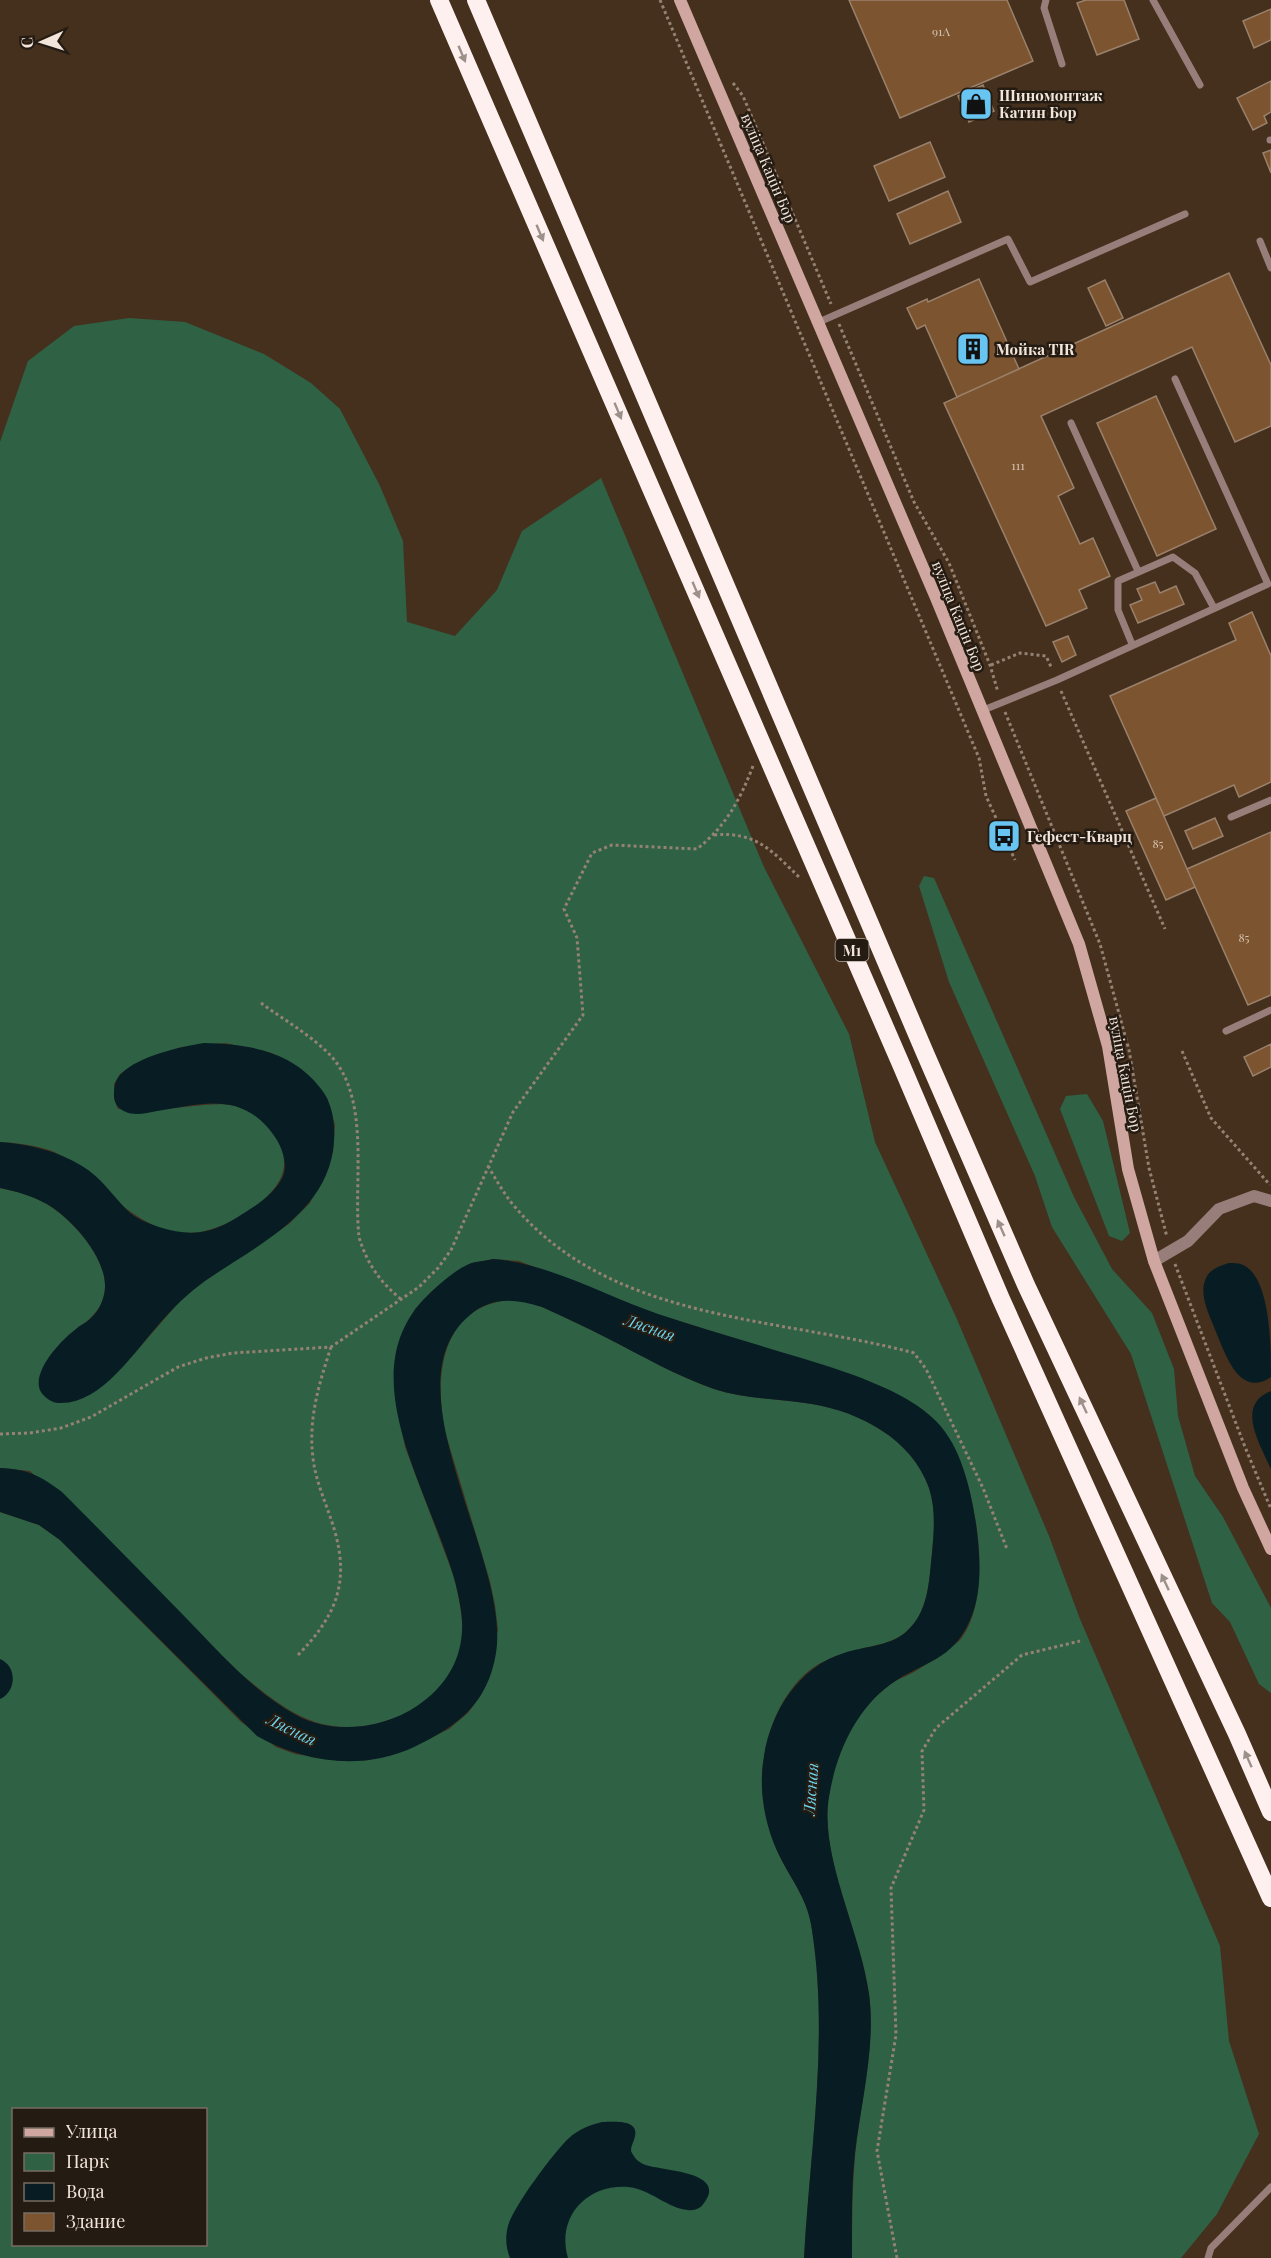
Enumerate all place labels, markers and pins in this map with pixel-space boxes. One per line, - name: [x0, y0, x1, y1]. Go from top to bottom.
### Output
- place label: Шиномонтаж Катин Бор: [999, 85, 1103, 122]
- shop icon: Шиномонтаж Катин Бор: [958, 86, 994, 122]
- building icon: Мойка TIR: [955, 331, 991, 367]
- place label: Мойка TIR: [996, 339, 1075, 359]
- bus stop icon: Гефест-Кварц: [986, 818, 1022, 854]
- place label: Гефест-Кварц: [1027, 826, 1132, 846]

